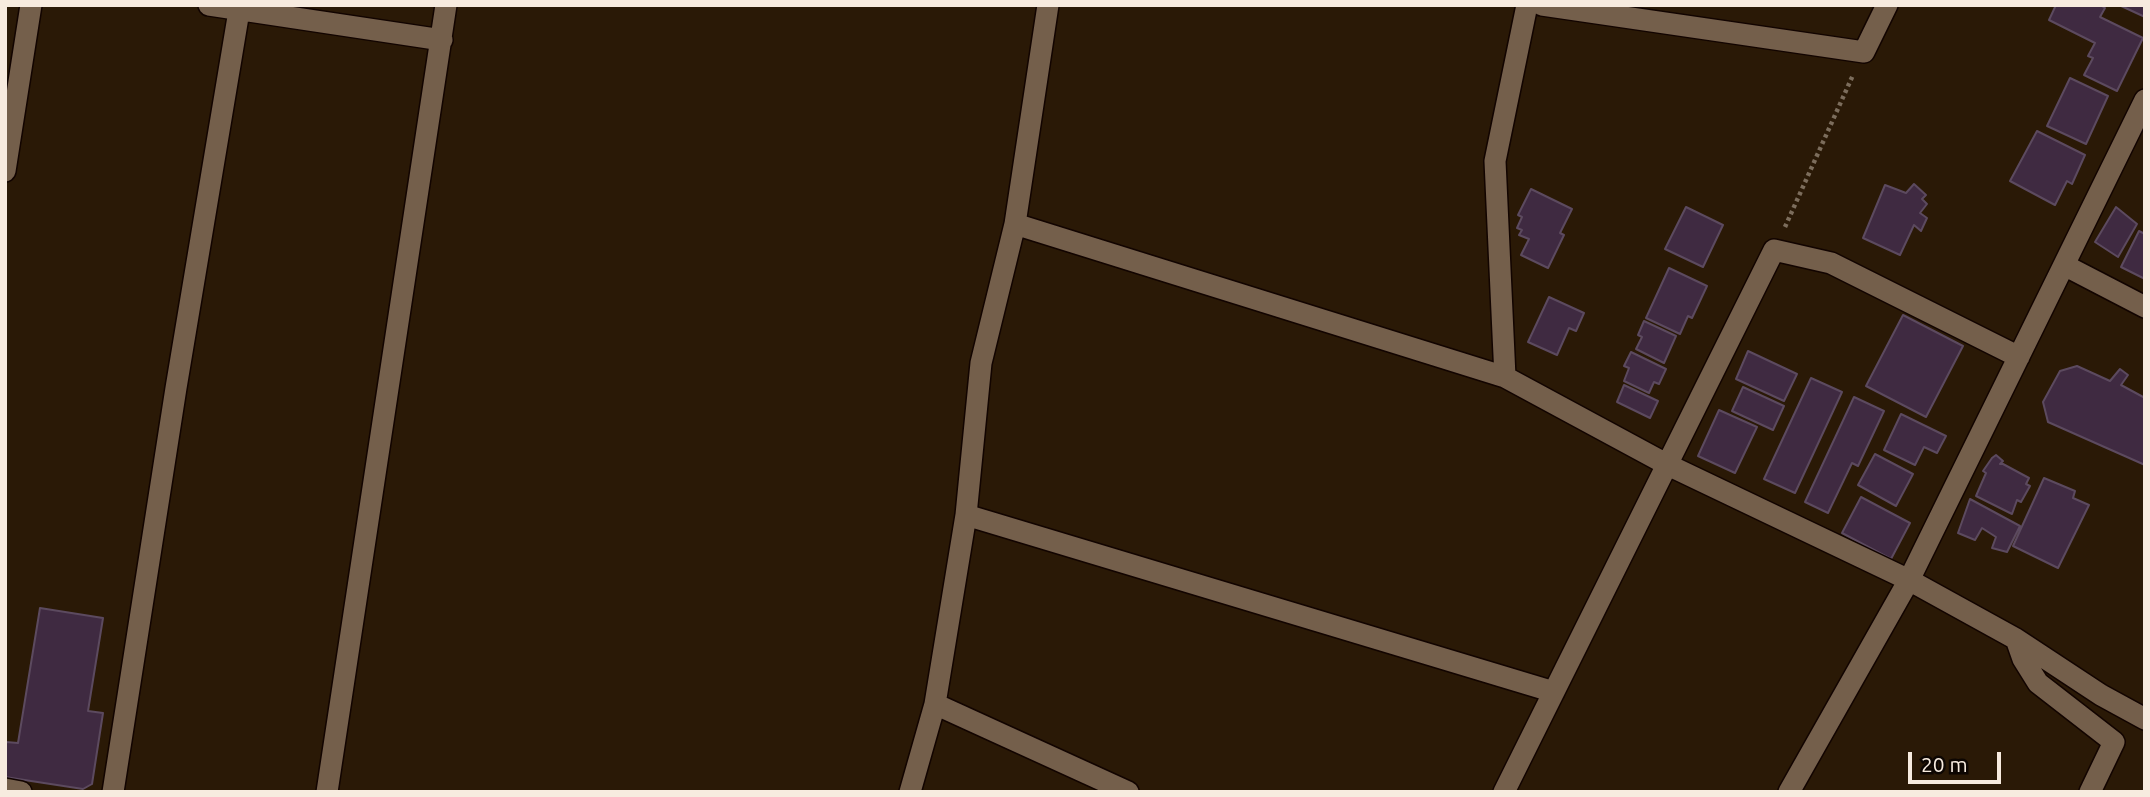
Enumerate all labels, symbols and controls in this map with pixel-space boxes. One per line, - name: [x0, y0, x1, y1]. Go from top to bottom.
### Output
- scale bar: [1912, 738, 2005, 782]
- text: 20 m: [1921, 752, 1968, 776]

